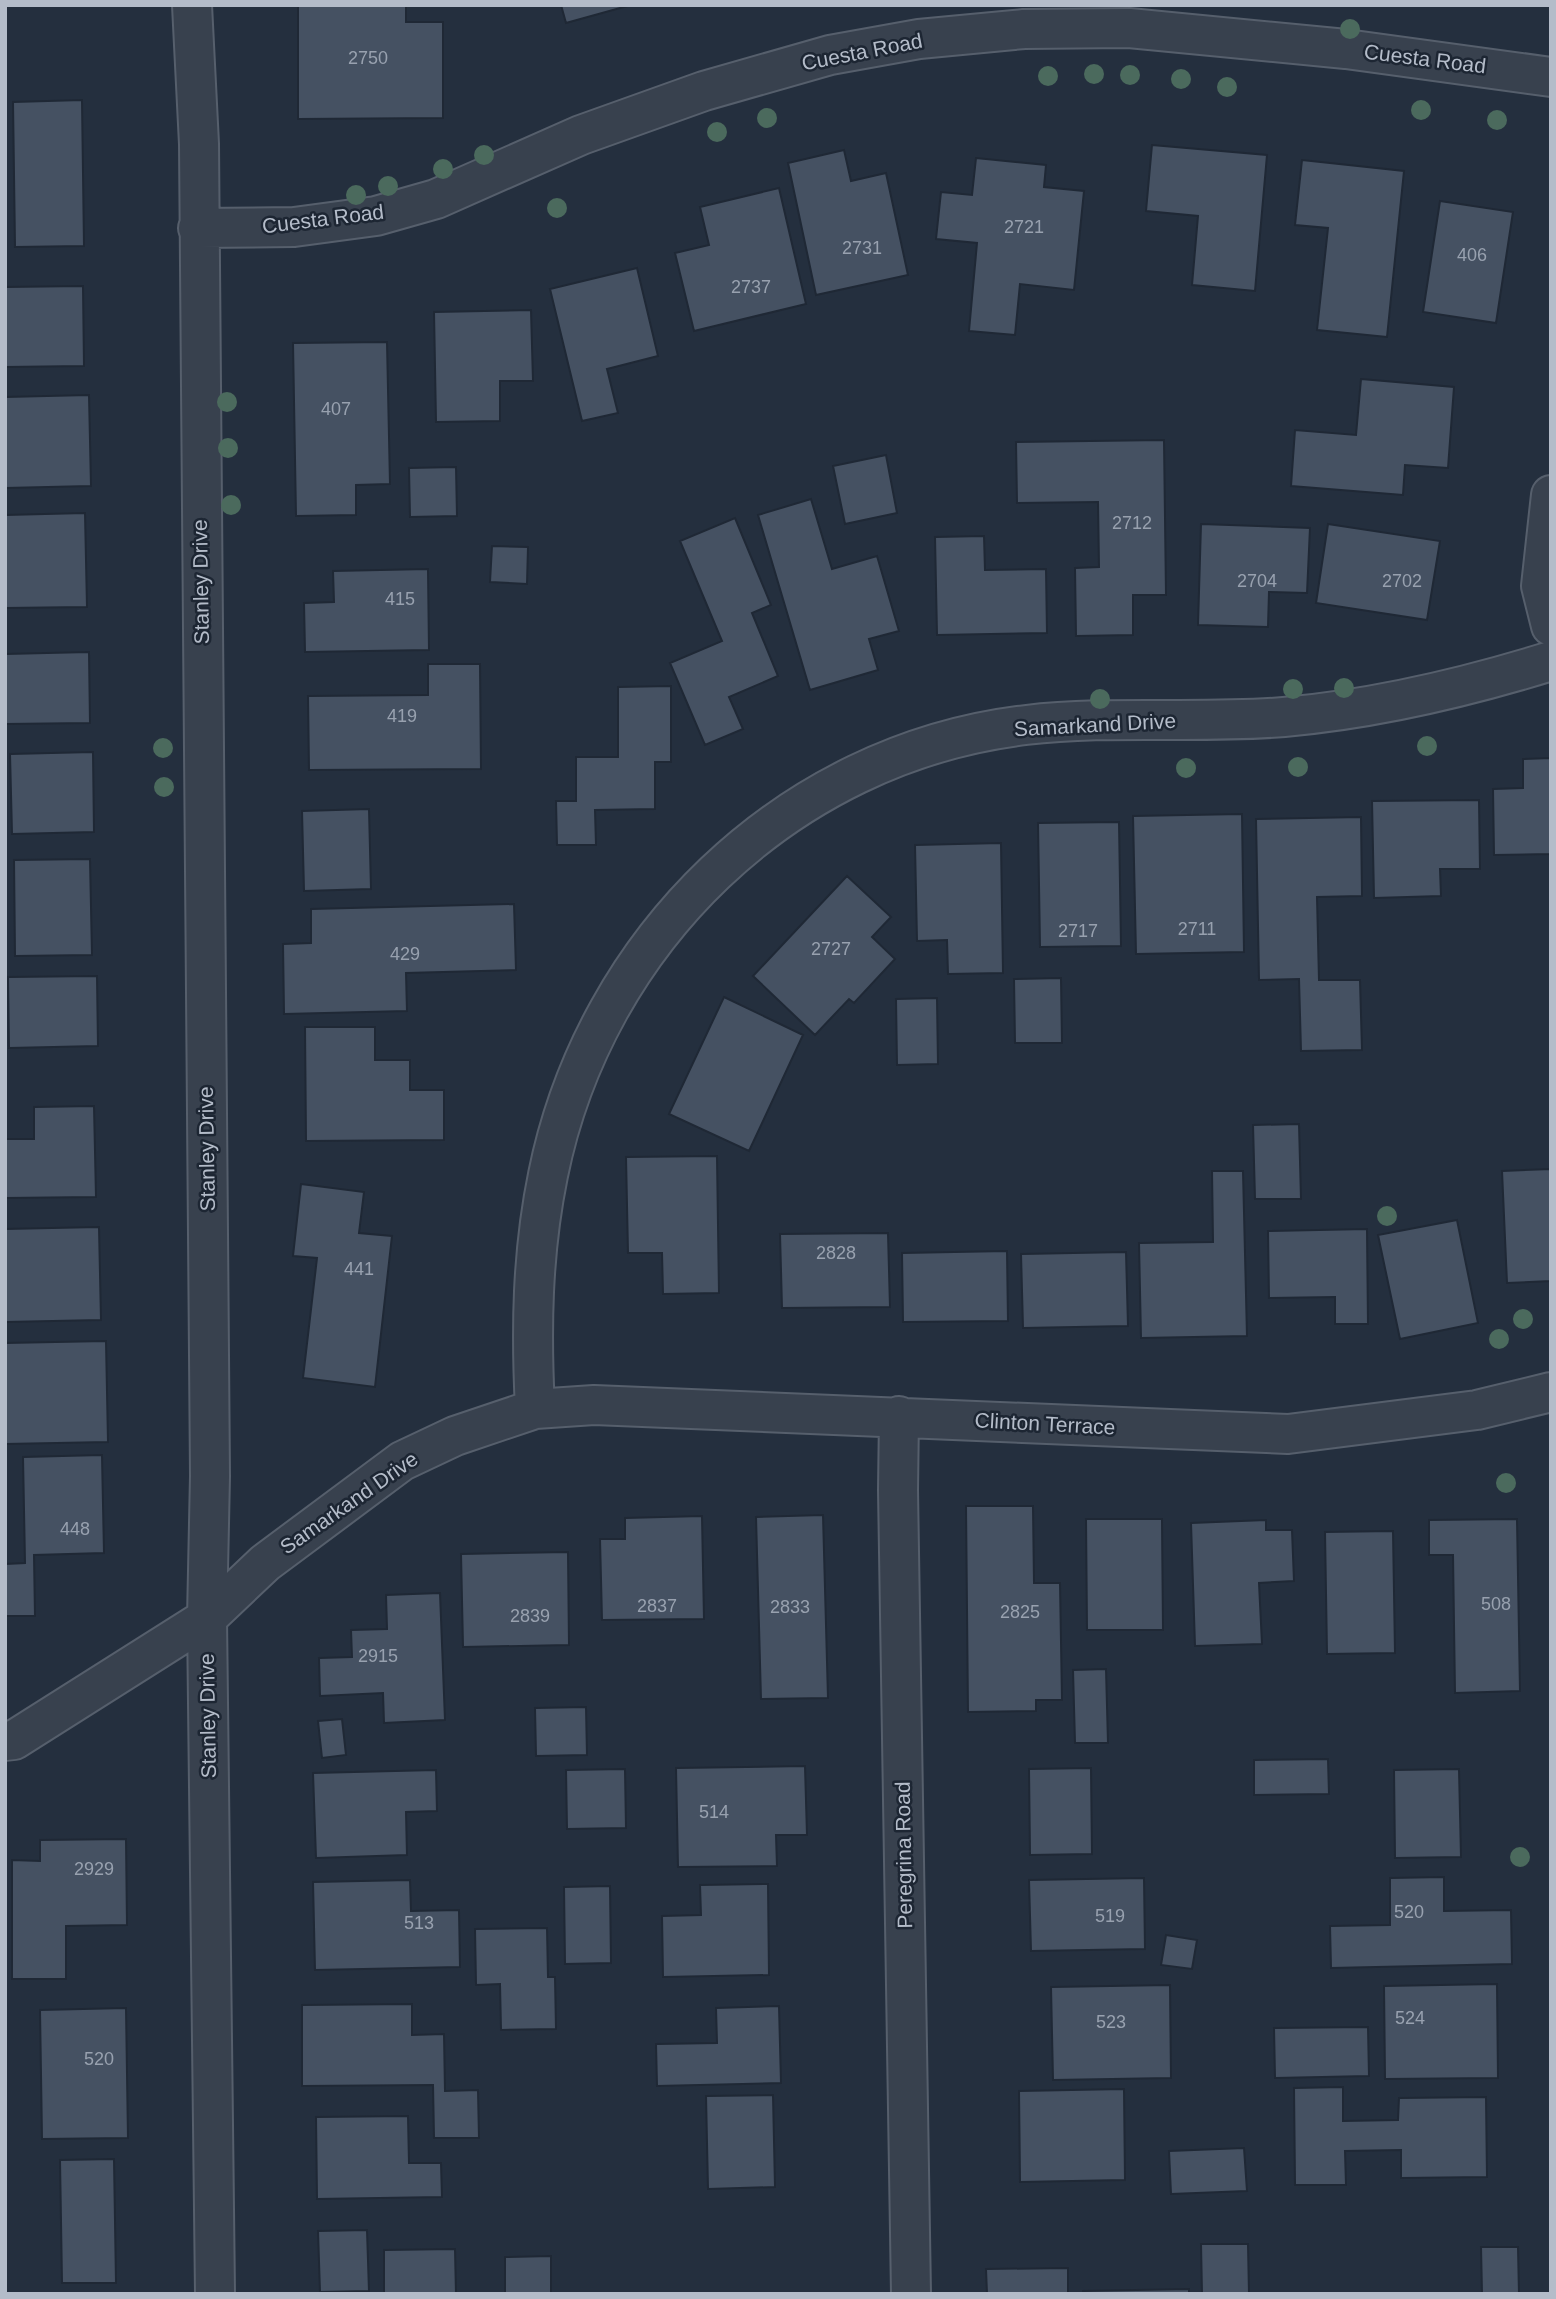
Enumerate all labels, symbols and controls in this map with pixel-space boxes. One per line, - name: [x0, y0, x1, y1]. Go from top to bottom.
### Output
- street label: Cuesta Road: [800, 29, 924, 74]
- street label: Cuesta Road: [1363, 40, 1487, 77]
- house number: 2750: [348, 48, 388, 68]
- street label: Cuesta Road: [261, 200, 385, 237]
- house number: 2721: [1004, 217, 1044, 237]
- house number: 2731: [842, 238, 882, 258]
- house number: 406: [1457, 245, 1487, 265]
- house number: 2737: [731, 277, 771, 297]
- house number: 407: [321, 399, 351, 419]
- house number: 2712: [1112, 513, 1152, 533]
- street label: Stanley Drive: [188, 519, 213, 645]
- house number: 2704: [1237, 571, 1277, 591]
- house number: 2702: [1382, 571, 1422, 591]
- house number: 415: [385, 589, 415, 609]
- house number: 419: [387, 706, 417, 726]
- street label: Samarkand Drive: [1013, 709, 1177, 740]
- house number: 2711: [1178, 919, 1216, 939]
- house number: 2717: [1058, 921, 1098, 941]
- house number: 2727: [811, 939, 851, 959]
- house number: 429: [390, 944, 420, 964]
- street label: Stanley Drive: [194, 1086, 219, 1212]
- house number: 2828: [816, 1243, 856, 1263]
- house number: 441: [344, 1259, 374, 1279]
- street label: Clinton Terrace: [974, 1408, 1116, 1439]
- street label: Samarkand Drive: [276, 1447, 422, 1559]
- house number: 448: [60, 1519, 90, 1539]
- house number: 508: [1481, 1594, 1511, 1614]
- house number: 2837: [637, 1596, 677, 1616]
- house number: 2833: [770, 1597, 810, 1617]
- house number: 2825: [1000, 1602, 1040, 1622]
- house number: 2839: [510, 1606, 550, 1626]
- house number: 2915: [358, 1646, 398, 1666]
- street label: Stanley Drive: [195, 1653, 220, 1779]
- street label: Peregrina Road: [891, 1781, 916, 1929]
- house number: 514: [699, 1802, 729, 1822]
- house number: 2929: [74, 1859, 114, 1879]
- house number: 520: [1394, 1902, 1424, 1922]
- house number: 519: [1095, 1906, 1125, 1926]
- house number: 513: [404, 1913, 434, 1933]
- house number: 524: [1395, 2008, 1425, 2028]
- house number: 523: [1096, 2012, 1126, 2032]
- house number: 520: [84, 2049, 114, 2069]

